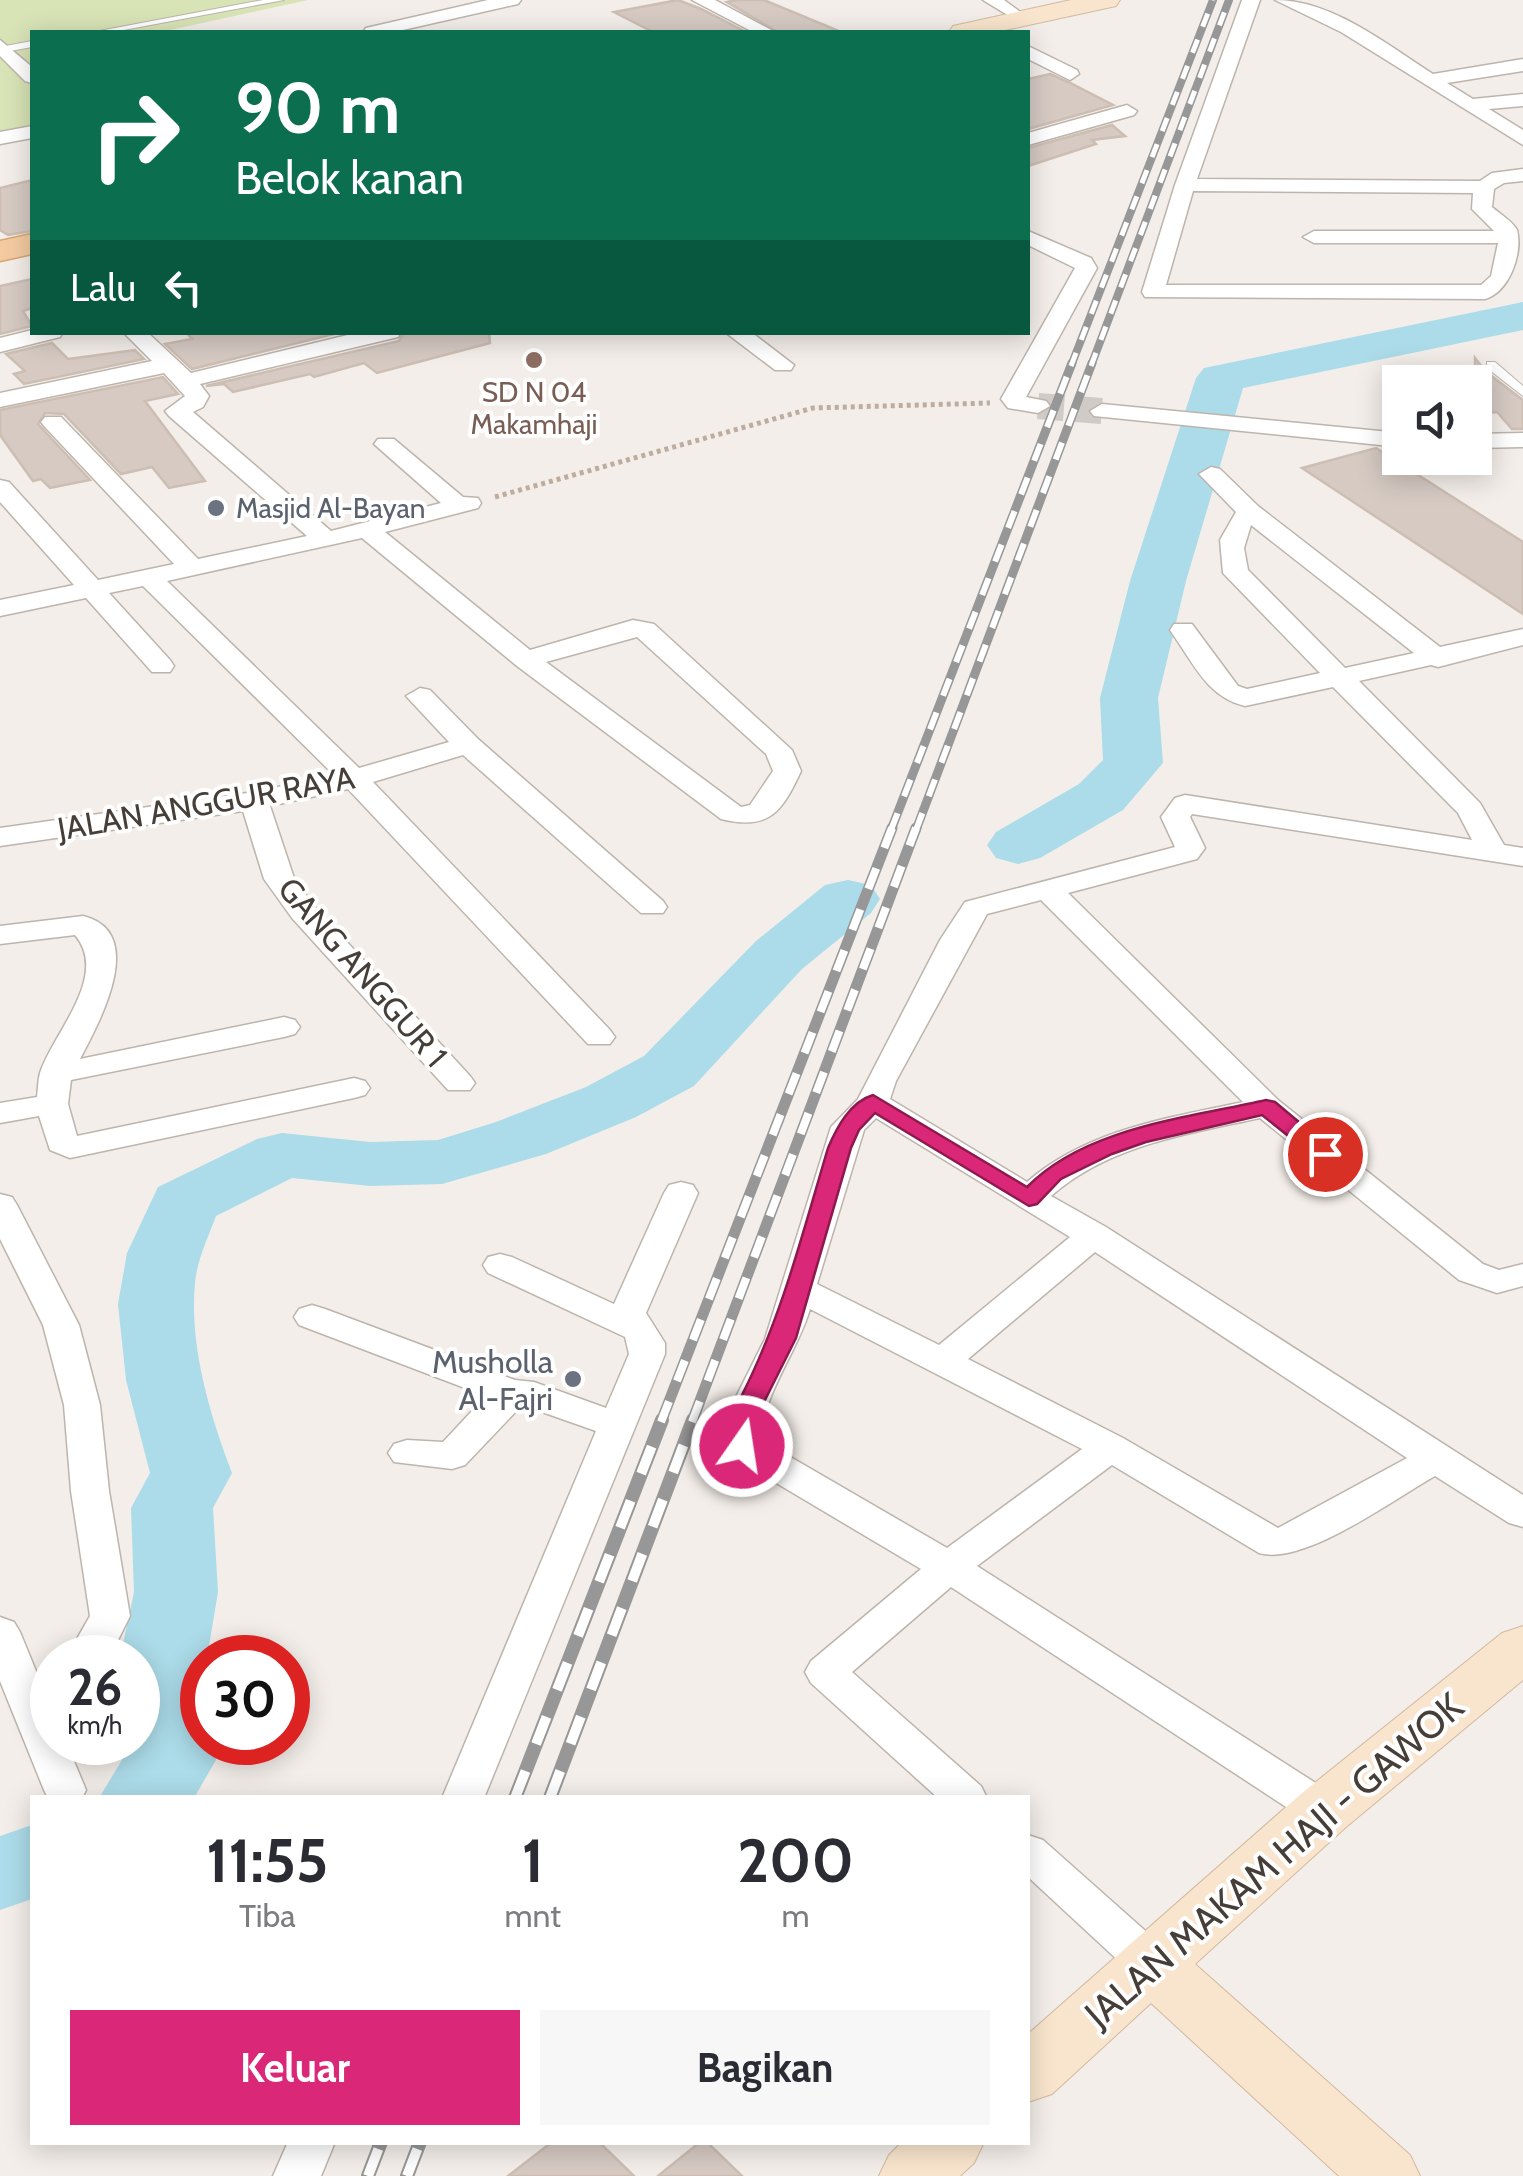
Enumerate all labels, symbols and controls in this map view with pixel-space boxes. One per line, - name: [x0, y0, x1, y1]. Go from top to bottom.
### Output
- text: 90 m: [235, 65, 400, 151]
- icon: right: [70, 70, 200, 200]
- text: Belok kanan: [235, 151, 464, 205]
- icon: left: [156, 260, 211, 315]
- text: Lalu: [70, 264, 136, 311]
- marker: SD N 04 Makamhaji: [523, 349, 545, 371]
- map controls: [1382, 365, 1492, 475]
- button: sound: [1382, 365, 1492, 475]
- place label: SD N 04 Makamhaji: [471, 375, 597, 441]
- place label: Masjid Al-Bayan: [236, 491, 426, 525]
- marker: Masjid Al-Bayan: [205, 497, 227, 519]
- street label: JALAN ANGGUR RAYA: [53, 758, 358, 849]
- street label: GANG ANGGUR 1: [270, 869, 456, 1075]
- pin: [1283, 1112, 1368, 1197]
- icon: arrive: [1298, 1127, 1353, 1182]
- place label: Musholla Al-Fajri: [432, 1342, 554, 1418]
- marker: Musholla Al-Fajri: [562, 1368, 584, 1390]
- position arrow: [690, 1394, 794, 1498]
- speed limit sign: 30: [180, 1635, 310, 1765]
- text: 26: [68, 1657, 122, 1718]
- street label: JALAN MAKAM HAJI - GAWOK: [1074, 1682, 1473, 2038]
- text: km/h: [68, 1710, 122, 1740]
- text: 11:55: [206, 1824, 328, 1897]
- text: 1: [522, 1824, 544, 1897]
- text: 200: [737, 1824, 854, 1897]
- text: Tiba: [239, 1896, 296, 1935]
- text: mnt: [505, 1896, 561, 1935]
- text: m: [781, 1896, 810, 1935]
- button: Keluar: [70, 2010, 520, 2125]
- button: Bagikan: [540, 2010, 990, 2125]

